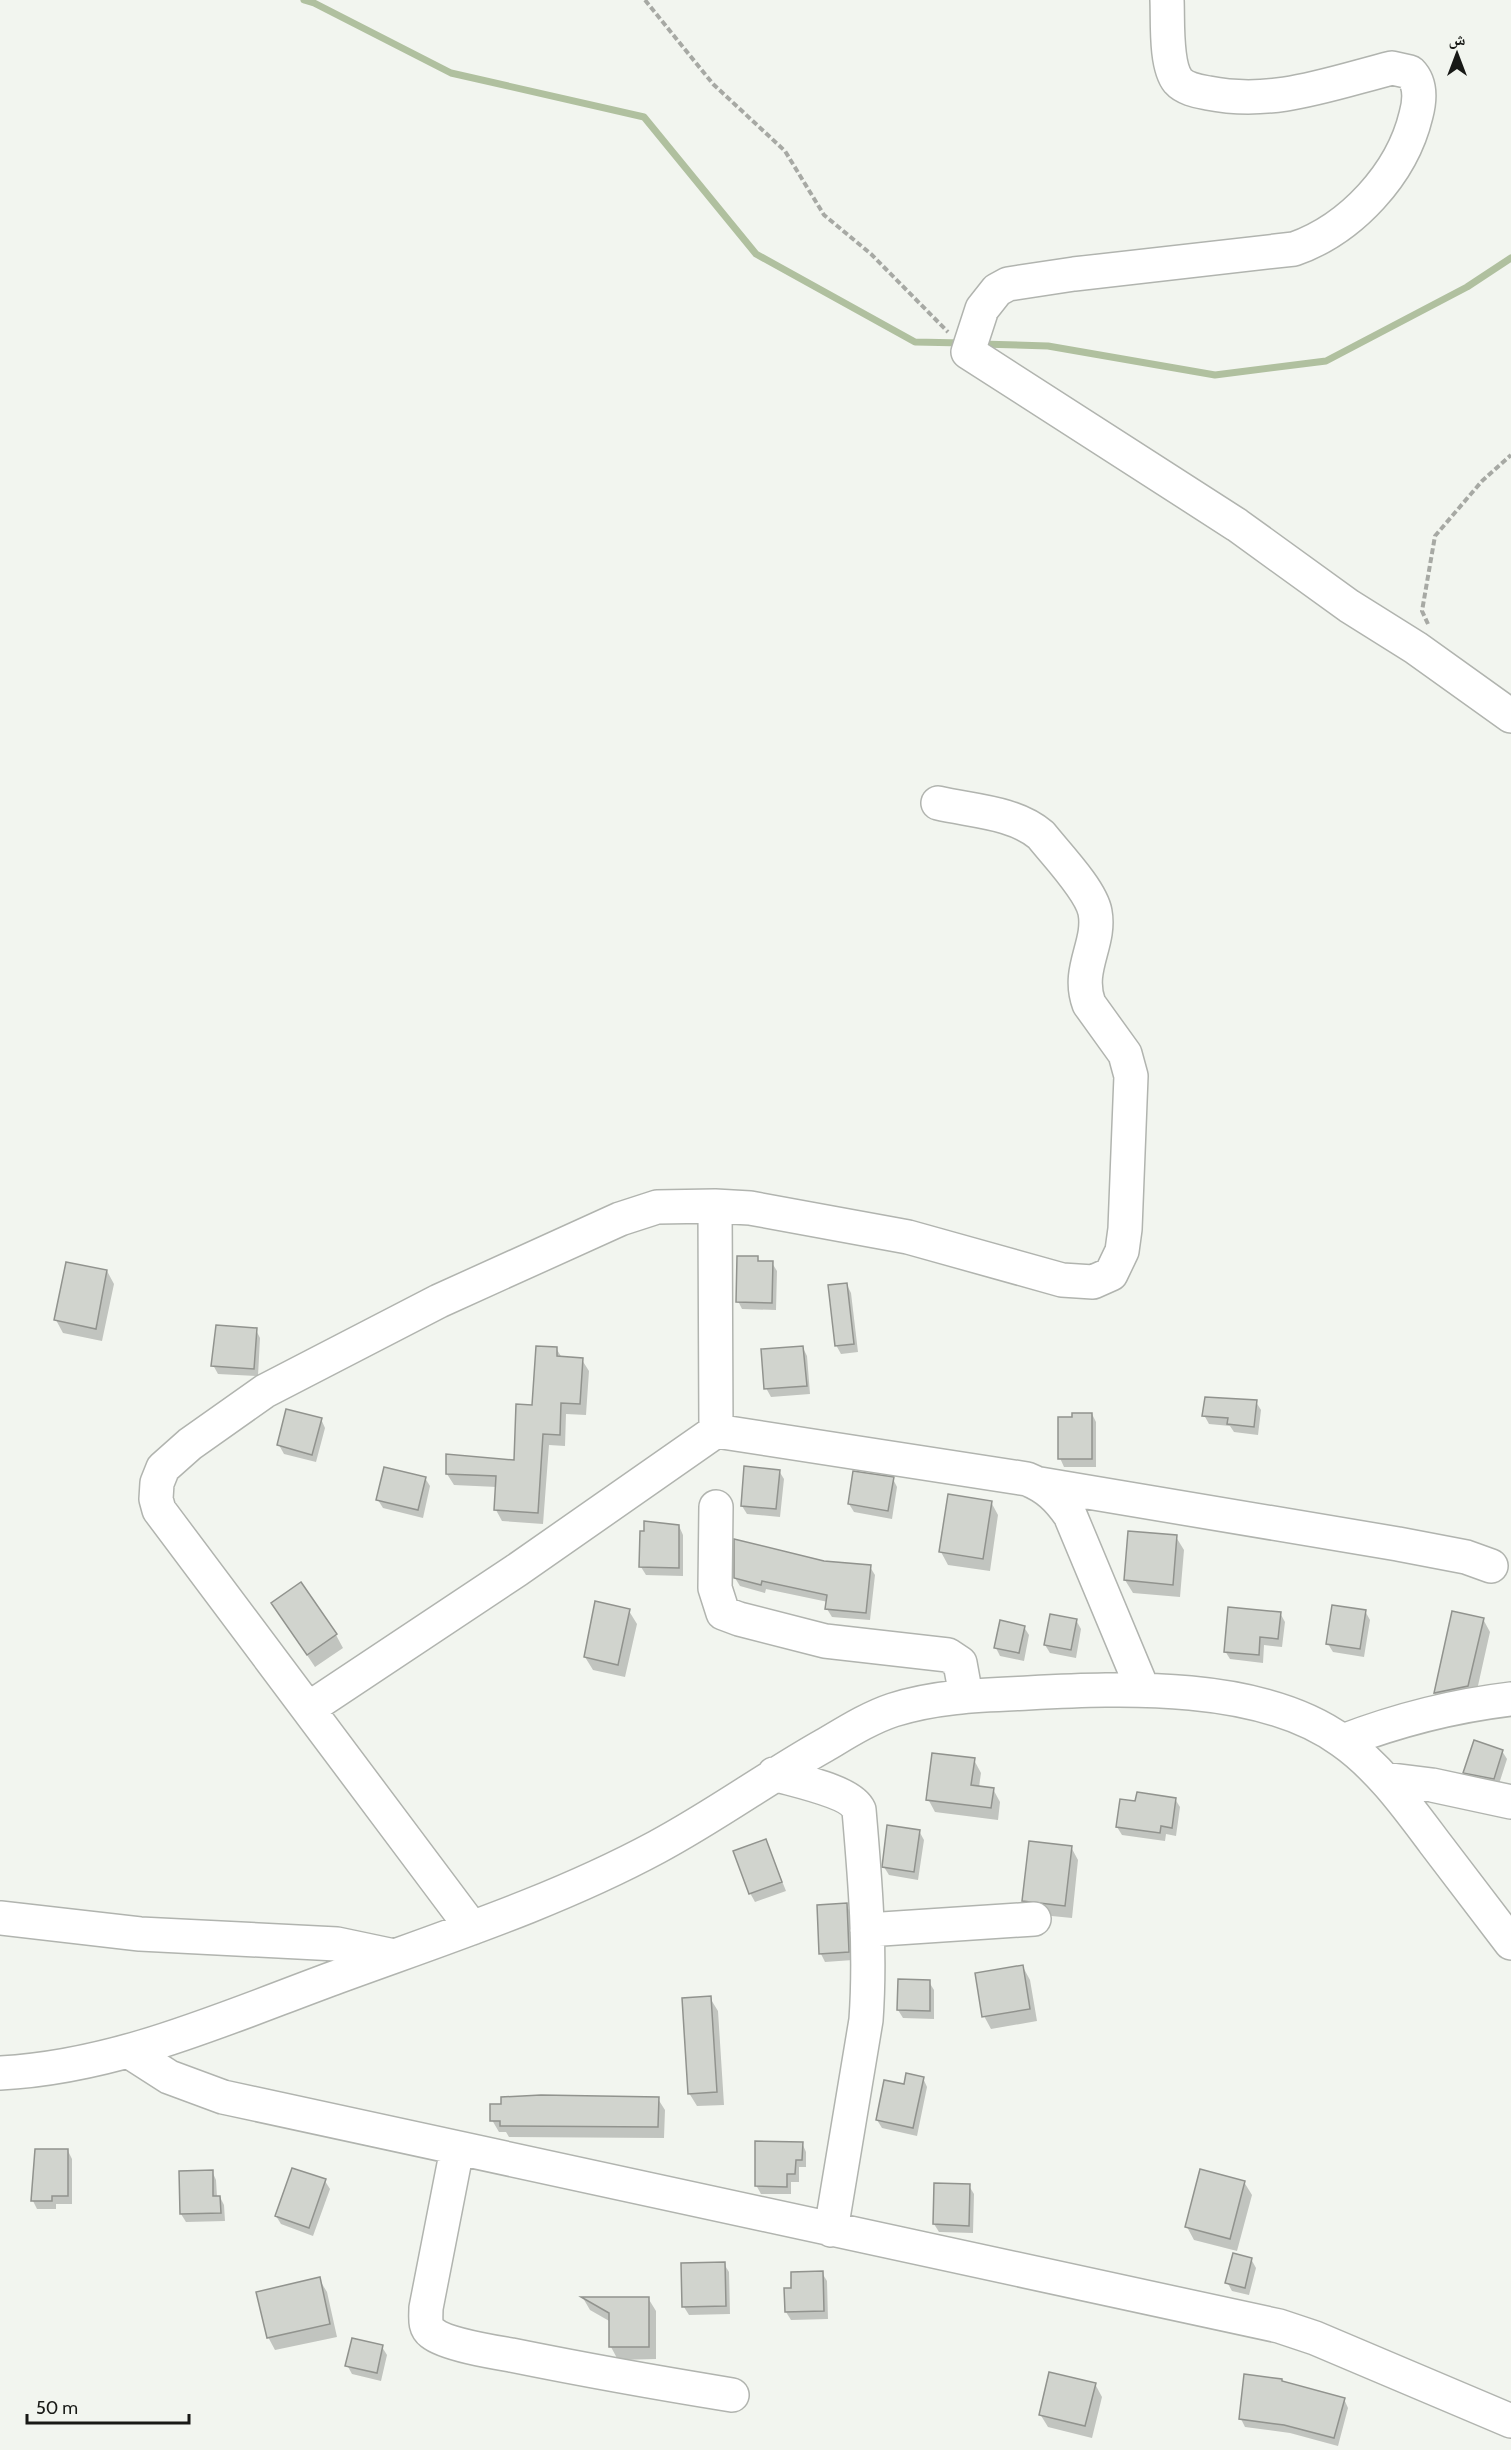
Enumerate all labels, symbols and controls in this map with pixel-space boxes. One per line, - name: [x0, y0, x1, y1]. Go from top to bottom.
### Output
- north arrow: [1427, 24, 1487, 84]
- text: ش: [1449, 30, 1466, 49]
- scale bar: [27, 2387, 189, 2425]
- text: 50 m: [36, 2397, 78, 2419]

